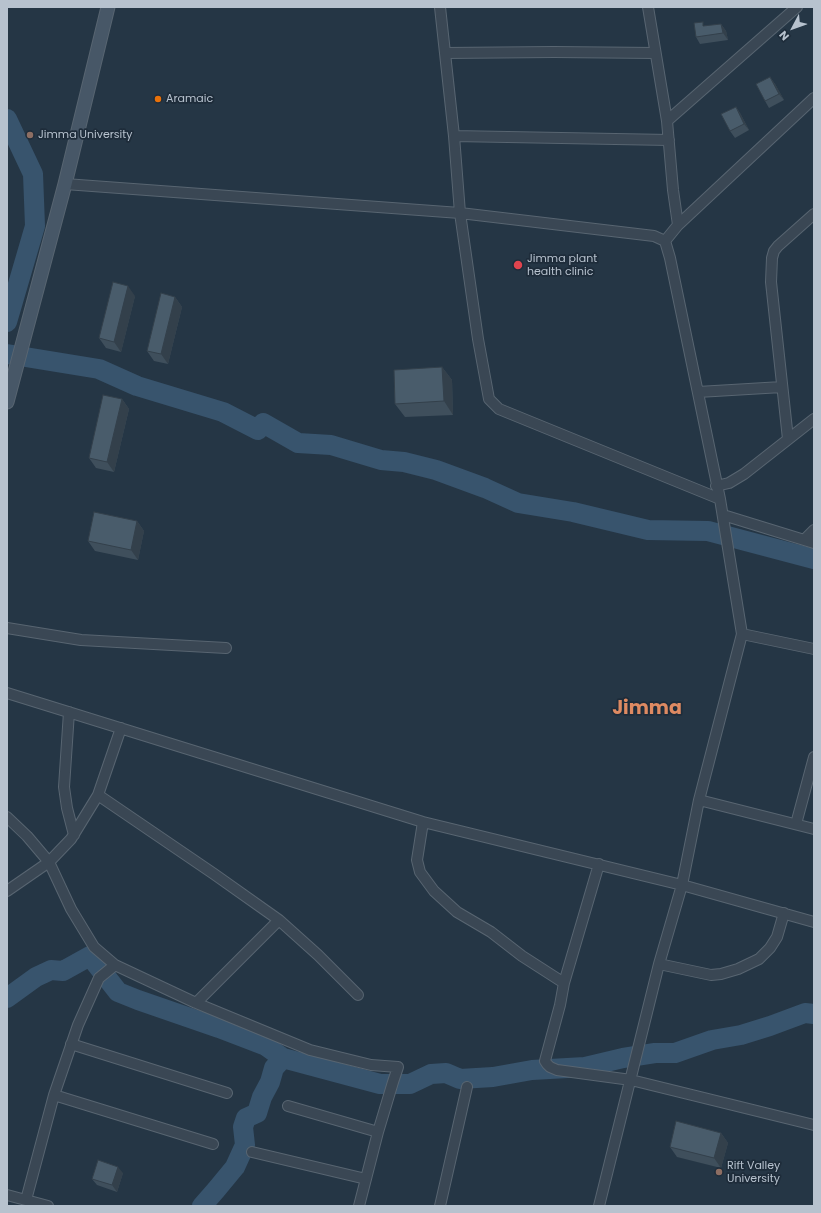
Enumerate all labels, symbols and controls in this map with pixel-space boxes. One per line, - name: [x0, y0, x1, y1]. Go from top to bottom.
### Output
- north arrow: [773, 8, 813, 48]
- text: N: [775, 27, 793, 44]
- place label: Aramaic: [166, 92, 213, 106]
- marker: Aramaic: [153, 94, 163, 104]
- place label: Jimma University: [38, 128, 132, 142]
- marker: Jimma University: [25, 130, 35, 140]
- place label: Jimma plant health clinic: [527, 252, 597, 278]
- marker: Jimma plant health clinic: [512, 259, 524, 271]
- district label: Jimma: [612, 698, 682, 720]
- place label: Rift Valley University: [727, 1159, 780, 1185]
- marker: Rift Valley University: [714, 1167, 724, 1177]

